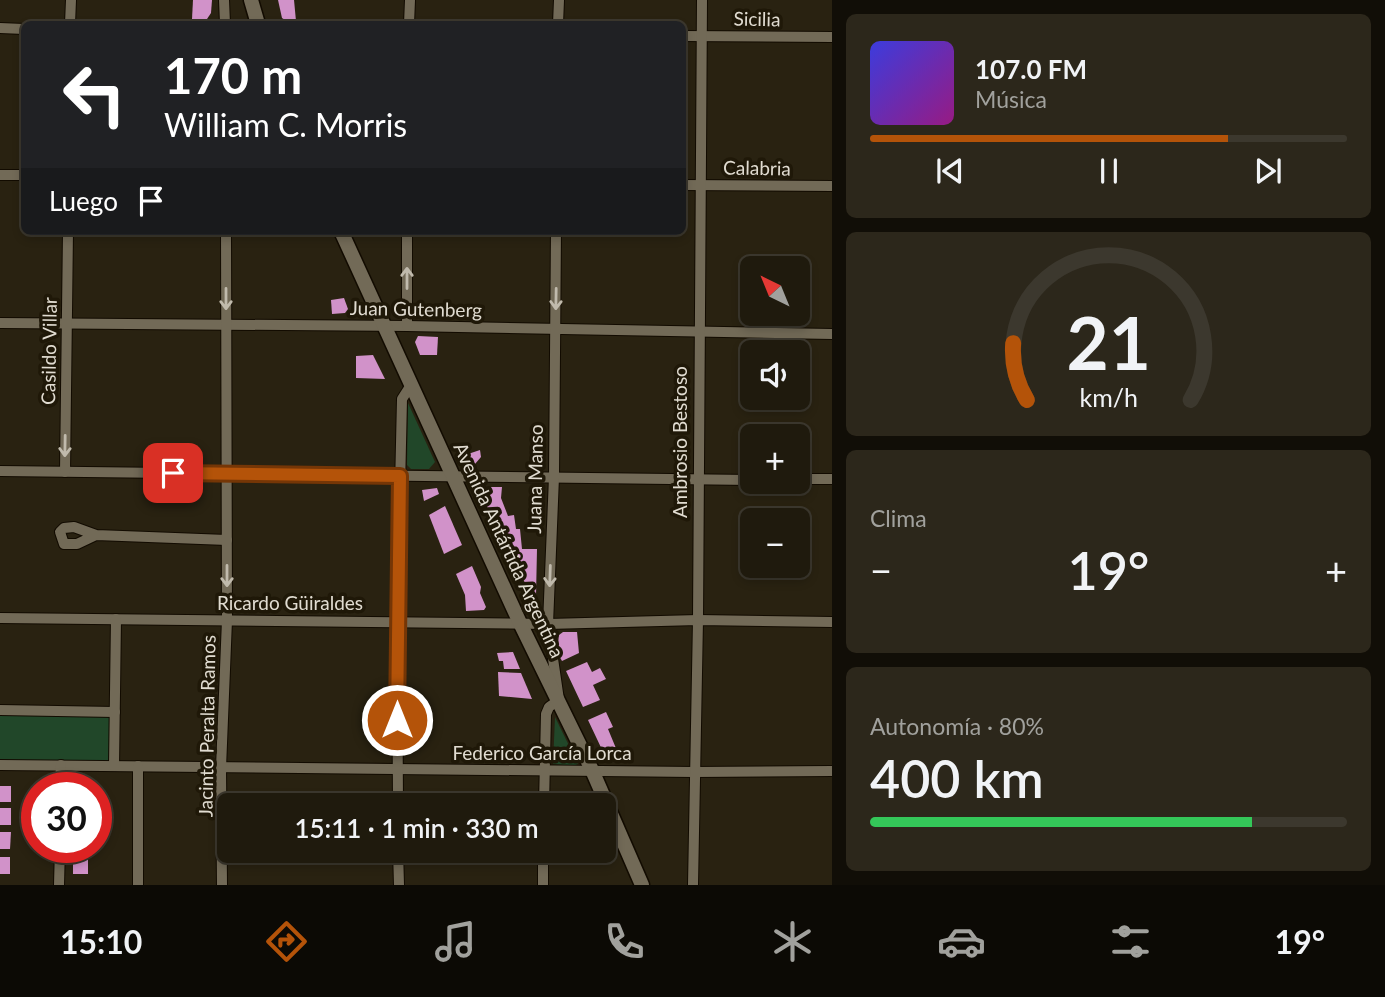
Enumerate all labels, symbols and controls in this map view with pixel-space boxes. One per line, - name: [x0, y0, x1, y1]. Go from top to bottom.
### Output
- street label: Sicilia: [733, 7, 781, 30]
- text: 170 m: [164, 46, 302, 104]
- icon: left: [49, 49, 140, 140]
- text: 107.0 FM: [975, 53, 1087, 85]
- text: Música: [975, 85, 1047, 113]
- text: William C. Morris: [164, 105, 407, 144]
- icon: previous: [931, 152, 969, 190]
- icon: pause: [1090, 152, 1128, 190]
- icon: next: [1249, 152, 1287, 190]
- street label: Calabria: [723, 155, 791, 180]
- icon: arrive: [132, 182, 170, 220]
- text: Luego: [49, 185, 118, 217]
- north arrow: [740, 256, 810, 326]
- map controls: [740, 256, 810, 578]
- one-way arrow: [400, 267, 414, 290]
- one-way arrow: [219, 287, 233, 310]
- one-way arrow: [549, 287, 562, 310]
- street label: Juan Gutenberg: [350, 296, 482, 321]
- street label: Casildo Villar: [36, 297, 61, 405]
- text: 21: [1066, 298, 1151, 386]
- button: sound: [740, 340, 810, 410]
- street label: Ambrosio Bestoso: [668, 366, 691, 518]
- text: km/h: [1079, 381, 1138, 411]
- street label: Juana Manso: [522, 424, 547, 534]
- button: +: [740, 424, 810, 494]
- one-way arrow: [58, 434, 72, 457]
- street label: Avenida Antártida Argentina: [449, 438, 570, 661]
- pin: [143, 443, 203, 503]
- icon: arrive: [154, 454, 192, 492]
- text: Clima: [870, 504, 927, 532]
- button: −: [740, 508, 810, 578]
- text: 19°: [1068, 539, 1149, 601]
- text: −: [870, 547, 892, 593]
- text: +: [1325, 547, 1347, 593]
- one-way arrow: [220, 564, 234, 587]
- one-way arrow: [543, 564, 556, 587]
- street label: Ricardo Güiraldes: [217, 591, 363, 614]
- street label: Jacinto Peralta Ramos: [193, 635, 220, 817]
- position arrow: [360, 683, 434, 757]
- text: Autonomía · 80%: [870, 712, 1044, 740]
- street label: Federico García Lorca: [452, 741, 632, 764]
- text: 400 km: [870, 747, 1044, 809]
- speed limit sign: 30: [21, 772, 112, 863]
- text: 15:11 · 1 min · 330 m: [294, 812, 539, 844]
- icon: directions: [262, 917, 311, 966]
- icon: music: [431, 917, 480, 966]
- icon: phone: [600, 917, 649, 966]
- icon: climate: [768, 917, 817, 966]
- icon: car: [937, 917, 986, 966]
- icon: filters: [1106, 917, 1155, 966]
- text: 15:10: [60, 922, 142, 961]
- text: 19°: [1275, 922, 1325, 961]

